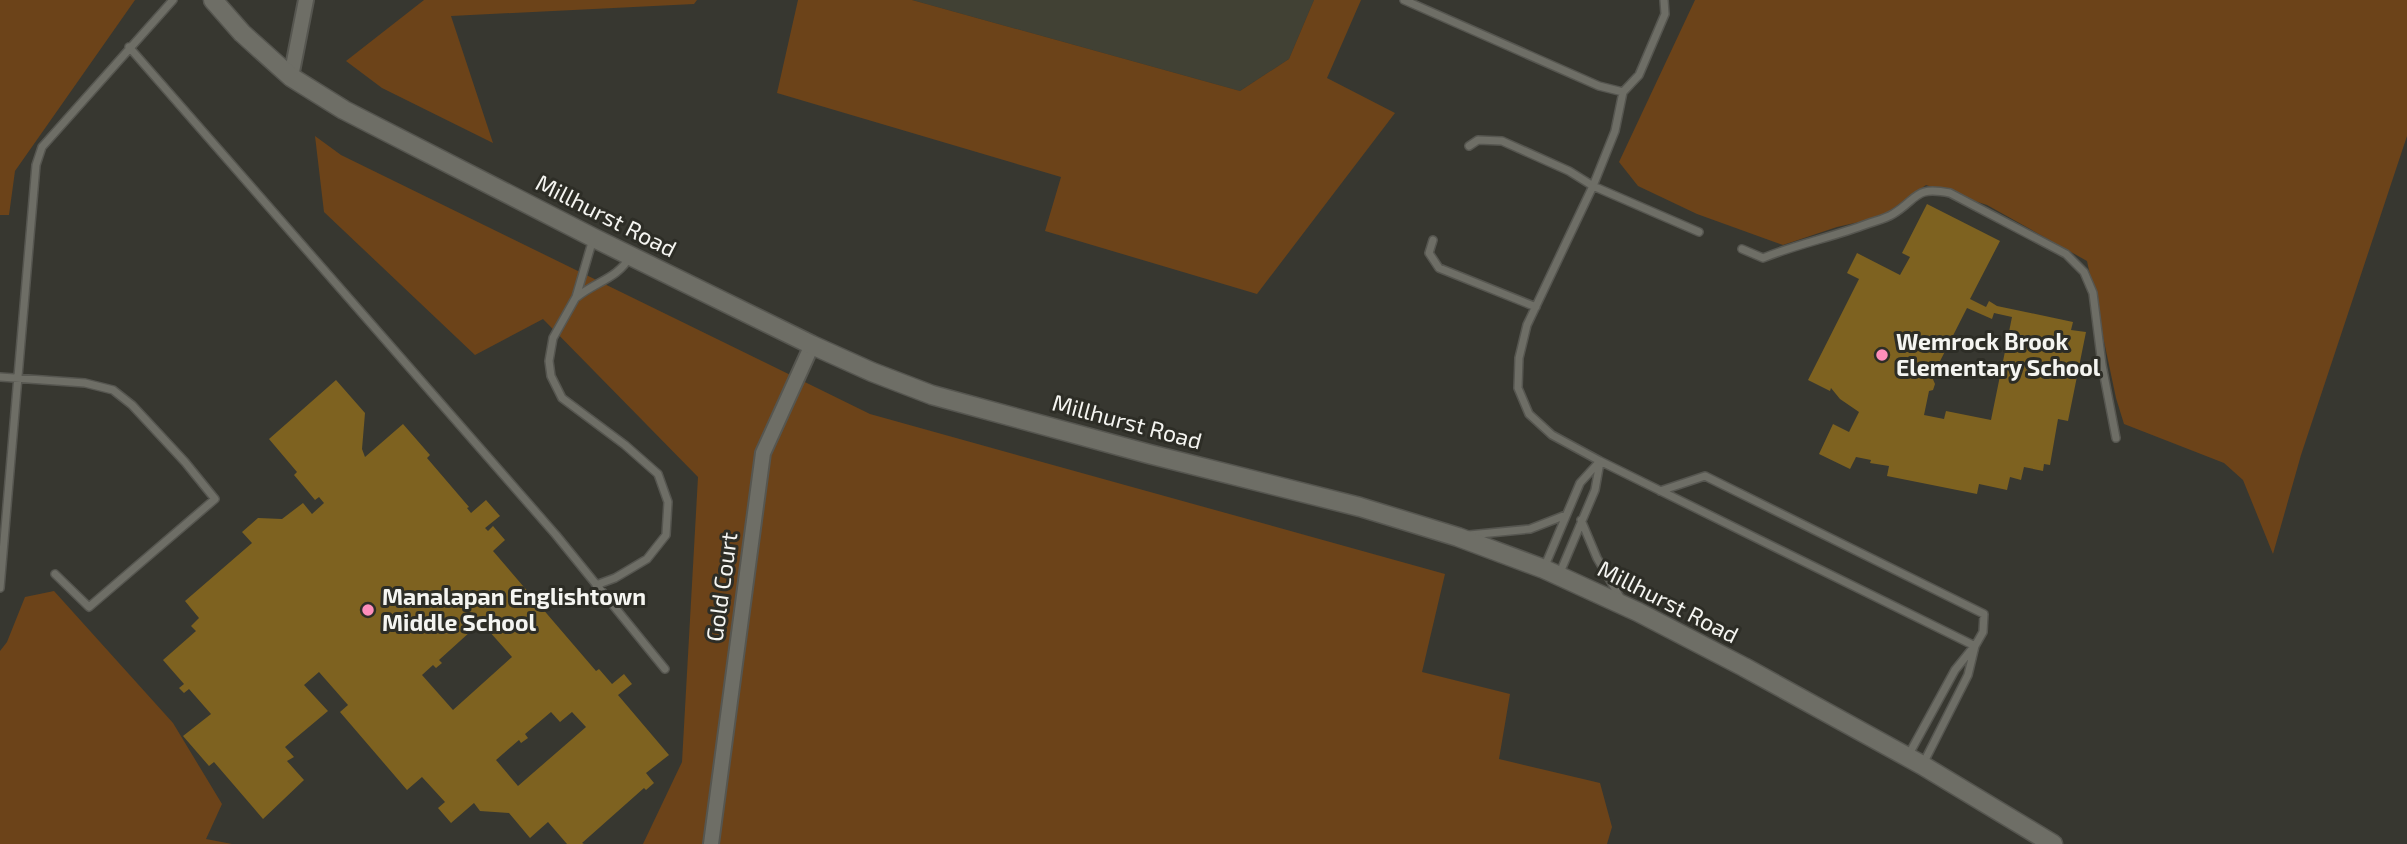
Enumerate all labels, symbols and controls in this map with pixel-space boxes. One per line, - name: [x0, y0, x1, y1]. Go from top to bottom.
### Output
- street label: Millhurst Road: [532, 168, 681, 262]
- place label: Wemrock Brook Elementary School: [1896, 327, 2101, 381]
- marker: Wemrock Brook Elementary School: [1874, 347, 1890, 363]
- street label: Millhurst Road: [1049, 388, 1205, 454]
- street label: Gold Court: [699, 530, 743, 643]
- street label: Millhurst Road: [1594, 554, 1743, 648]
- place label: Manalapan Englishtown Middle School: [382, 582, 646, 636]
- marker: Manalapan Englishtown Middle School: [360, 602, 376, 618]

